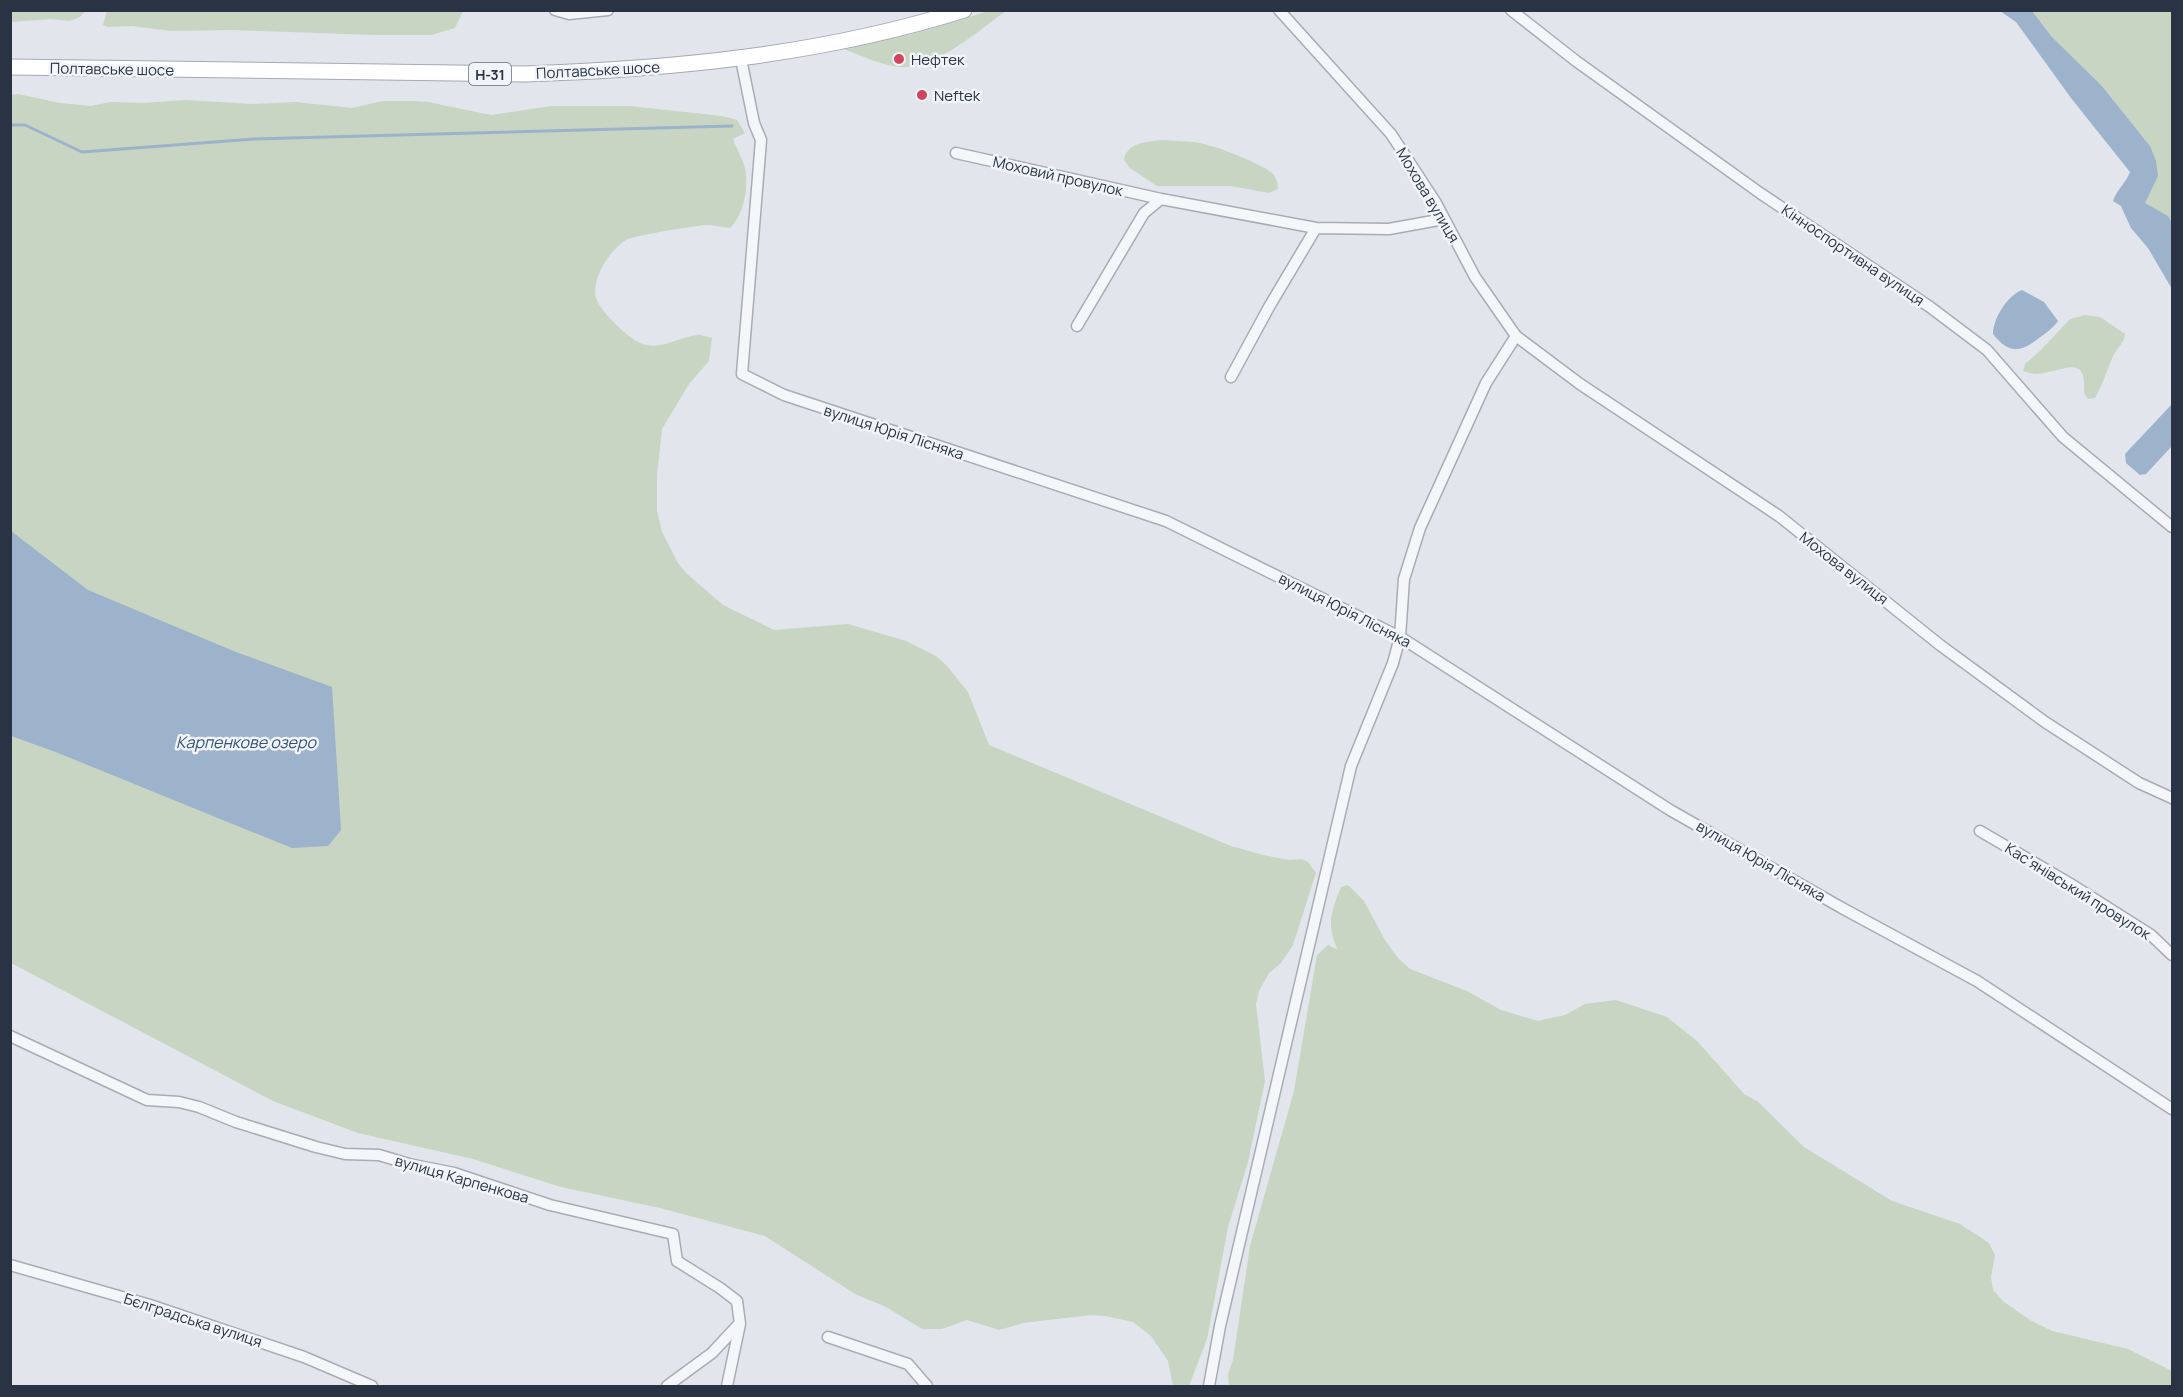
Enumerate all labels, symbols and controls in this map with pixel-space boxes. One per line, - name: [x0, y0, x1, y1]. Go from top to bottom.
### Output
- place label: Нефтек: [911, 49, 965, 70]
- marker: Нефтек: [892, 52, 906, 66]
- street label: Полтавське шосе: [535, 56, 661, 84]
- street label: Полтавське шосе: [50, 57, 174, 81]
- road number: Н-31: [469, 63, 511, 85]
- place label: Neftek: [934, 85, 981, 106]
- marker: Neftek: [915, 88, 929, 102]
- street label: Мохова вулиця: [1391, 143, 1465, 247]
- street label: Моховий провулок: [991, 151, 1126, 201]
- street label: Кінноспортивна вулиця: [1777, 199, 1929, 311]
- street label: вулиця Юрія Лісняка: [821, 399, 967, 465]
- street label: Мохова вулиця: [1795, 527, 1893, 609]
- street label: вулиця Юрія Лісняка: [1275, 567, 1415, 653]
- water label: Карпенкове озеро: [176, 731, 317, 753]
- street label: вулиця Юрія Лісняка: [1693, 815, 1829, 907]
- street label: Касʼянівський провулок: [2001, 838, 2155, 945]
- street label: вулиця Карпенкова: [393, 1150, 531, 1208]
- street label: Бєлградська вулиця: [121, 1288, 265, 1352]

